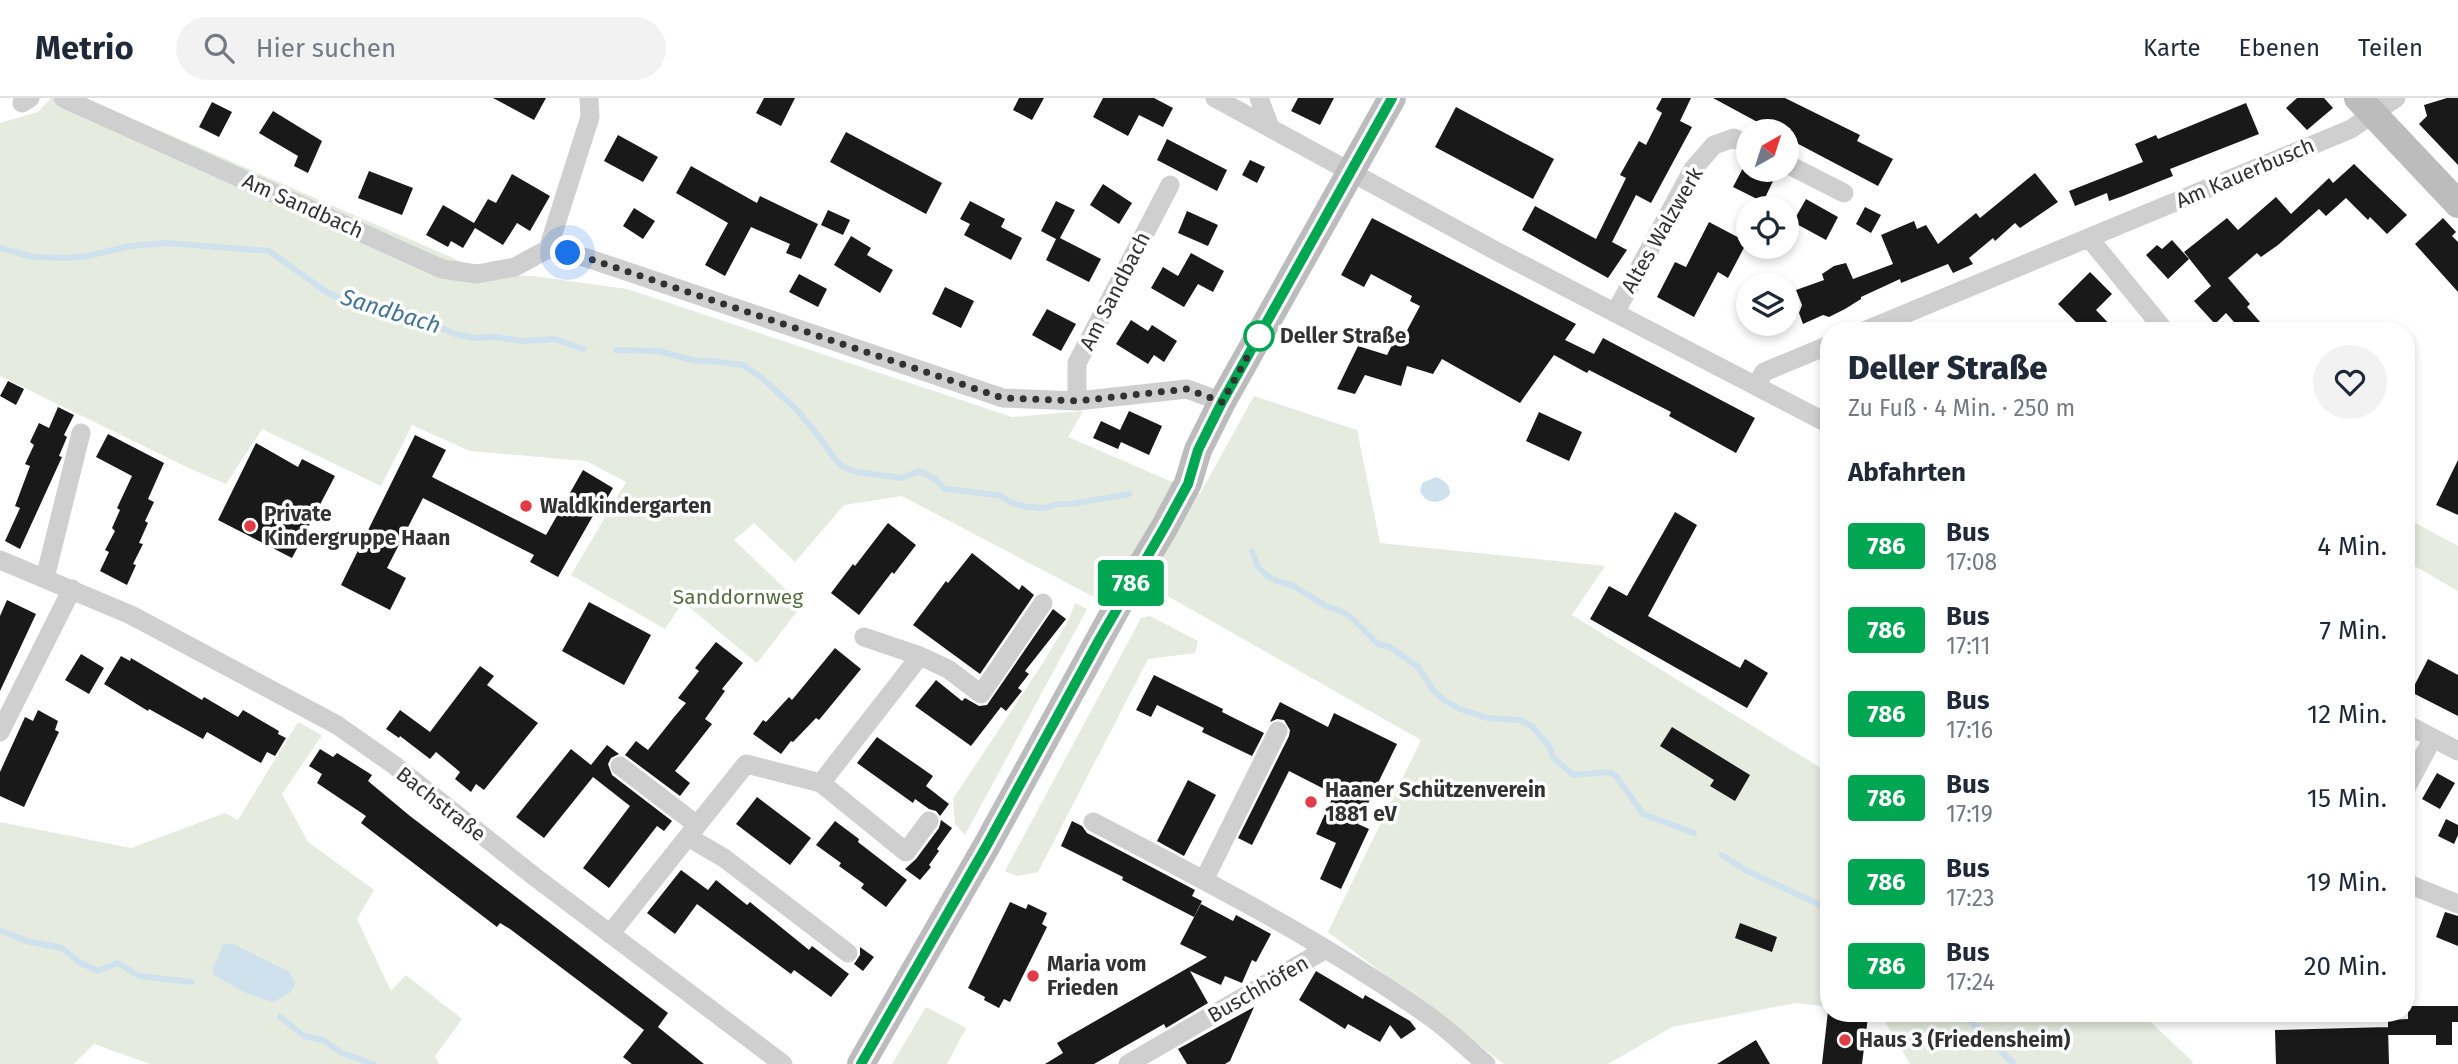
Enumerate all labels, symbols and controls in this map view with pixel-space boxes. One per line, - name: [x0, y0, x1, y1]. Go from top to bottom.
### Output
- search box: [176, 17, 666, 80]
- text: Metrio: [35, 28, 134, 68]
- icon: search: [200, 29, 238, 67]
- text: Hier suchen: [256, 33, 396, 64]
- text: Karte: [2143, 34, 2201, 62]
- text: Ebenen: [2239, 34, 2320, 62]
- text: Teilen: [2358, 34, 2423, 62]
- north arrow: [1736, 119, 1799, 182]
- map controls: [1736, 119, 1799, 336]
- street label: Am Kauerbusch: [2172, 132, 2318, 214]
- street label: Altes Walzwerk: [1615, 162, 1709, 298]
- street label: Am Sandbach: [239, 168, 367, 244]
- button: locate: [1736, 196, 1799, 259]
- street label: Am Sandbach: [1074, 227, 1156, 355]
- your location: [550, 235, 585, 270]
- button: layers: [1736, 273, 1799, 336]
- water label: Sandbach: [337, 282, 444, 339]
- marker: Deller Straße: [1244, 321, 1274, 351]
- place label: Deller Straße: [1280, 323, 1407, 349]
- button: heart: [2313, 345, 2387, 419]
- text: Deller Straße: [1848, 348, 2048, 388]
- text: Zu Fuß · 4 Min. · 250 m: [1848, 394, 2075, 422]
- text: Abfahrten: [1848, 457, 1966, 488]
- place label: Waldkindergarten: [540, 493, 712, 519]
- marker: Waldkindergarten: [518, 498, 534, 514]
- place label: Private Kindergruppe Haan: [264, 501, 450, 551]
- text: Bus: [1946, 517, 1989, 548]
- marker: Private Kindergruppe Haan: [242, 518, 258, 534]
- text: 4 Min.: [2317, 531, 2387, 562]
- text: 786: [1867, 532, 1906, 560]
- text: 17:08: [1946, 548, 1997, 576]
- line badge: 786: [1091, 560, 1171, 606]
- text: 786: [1112, 569, 1150, 597]
- park label: Sanddornweg: [673, 584, 803, 610]
- text: Bus: [1946, 601, 1989, 632]
- text: 7 Min.: [2320, 615, 2387, 646]
- text: 786: [1867, 616, 1906, 644]
- text: 17:11: [1946, 632, 1990, 660]
- text: Bus: [1946, 685, 1989, 716]
- text: 12 Min.: [2307, 699, 2387, 730]
- text: 786: [1867, 700, 1906, 728]
- text: 17:16: [1946, 716, 1993, 744]
- street label: Bachstraße: [391, 761, 491, 847]
- text: Bus: [1946, 769, 1989, 800]
- place label: Haaner Schützenverein 1881 eV: [1325, 777, 1546, 827]
- text: 15 Min.: [2307, 783, 2387, 814]
- text: 786: [1867, 784, 1906, 812]
- marker: Haaner Schützenverein 1881 eV: [1303, 794, 1319, 810]
- text: 17:19: [1946, 800, 1993, 828]
- text: Bus: [1946, 853, 1989, 884]
- text: 19 Min.: [2306, 867, 2387, 898]
- text: 786: [1867, 868, 1906, 896]
- text: 17:23: [1946, 884, 1994, 912]
- text: Bus: [1946, 937, 1989, 968]
- street label: Buschhöfen: [1203, 950, 1313, 1028]
- place label: Maria vom Frieden: [1047, 951, 1146, 1001]
- text: 20 Min.: [2304, 951, 2387, 982]
- text: 786: [1867, 952, 1906, 980]
- marker: Maria vom Frieden: [1025, 968, 1041, 984]
- text: 17:24: [1946, 968, 1995, 996]
- place label: Haus 3 (Friedensheim): [1859, 1027, 2071, 1053]
- marker: Haus 3 (Friedensheim): [1837, 1032, 1853, 1048]

